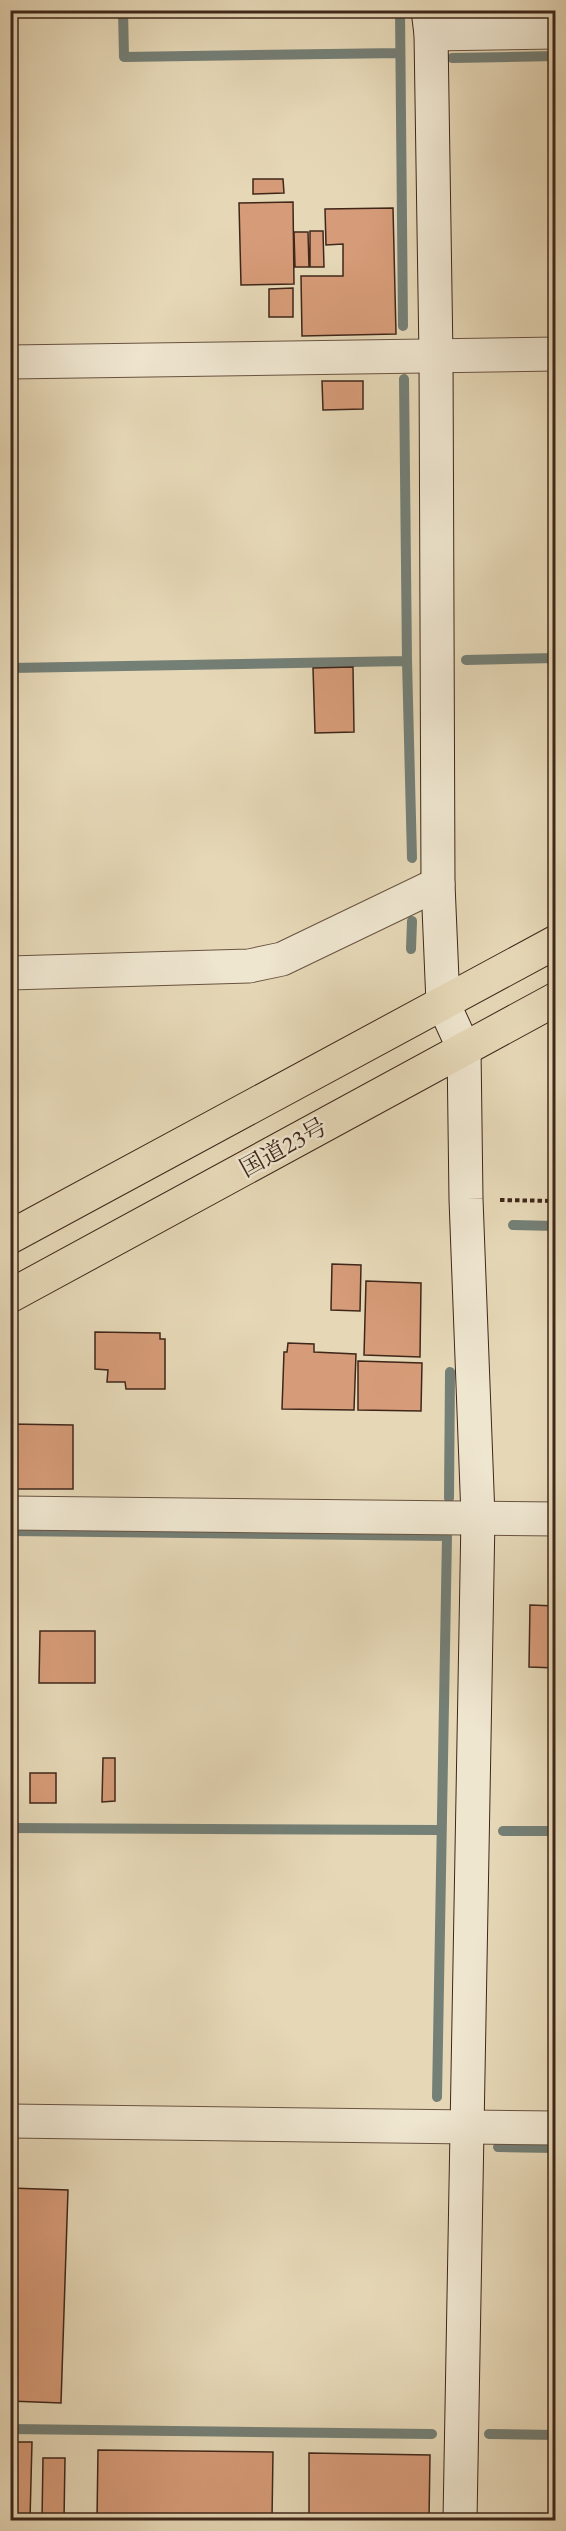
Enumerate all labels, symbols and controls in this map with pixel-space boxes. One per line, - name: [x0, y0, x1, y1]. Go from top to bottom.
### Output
- street label: 国道23号: [234, 1110, 332, 1184]

